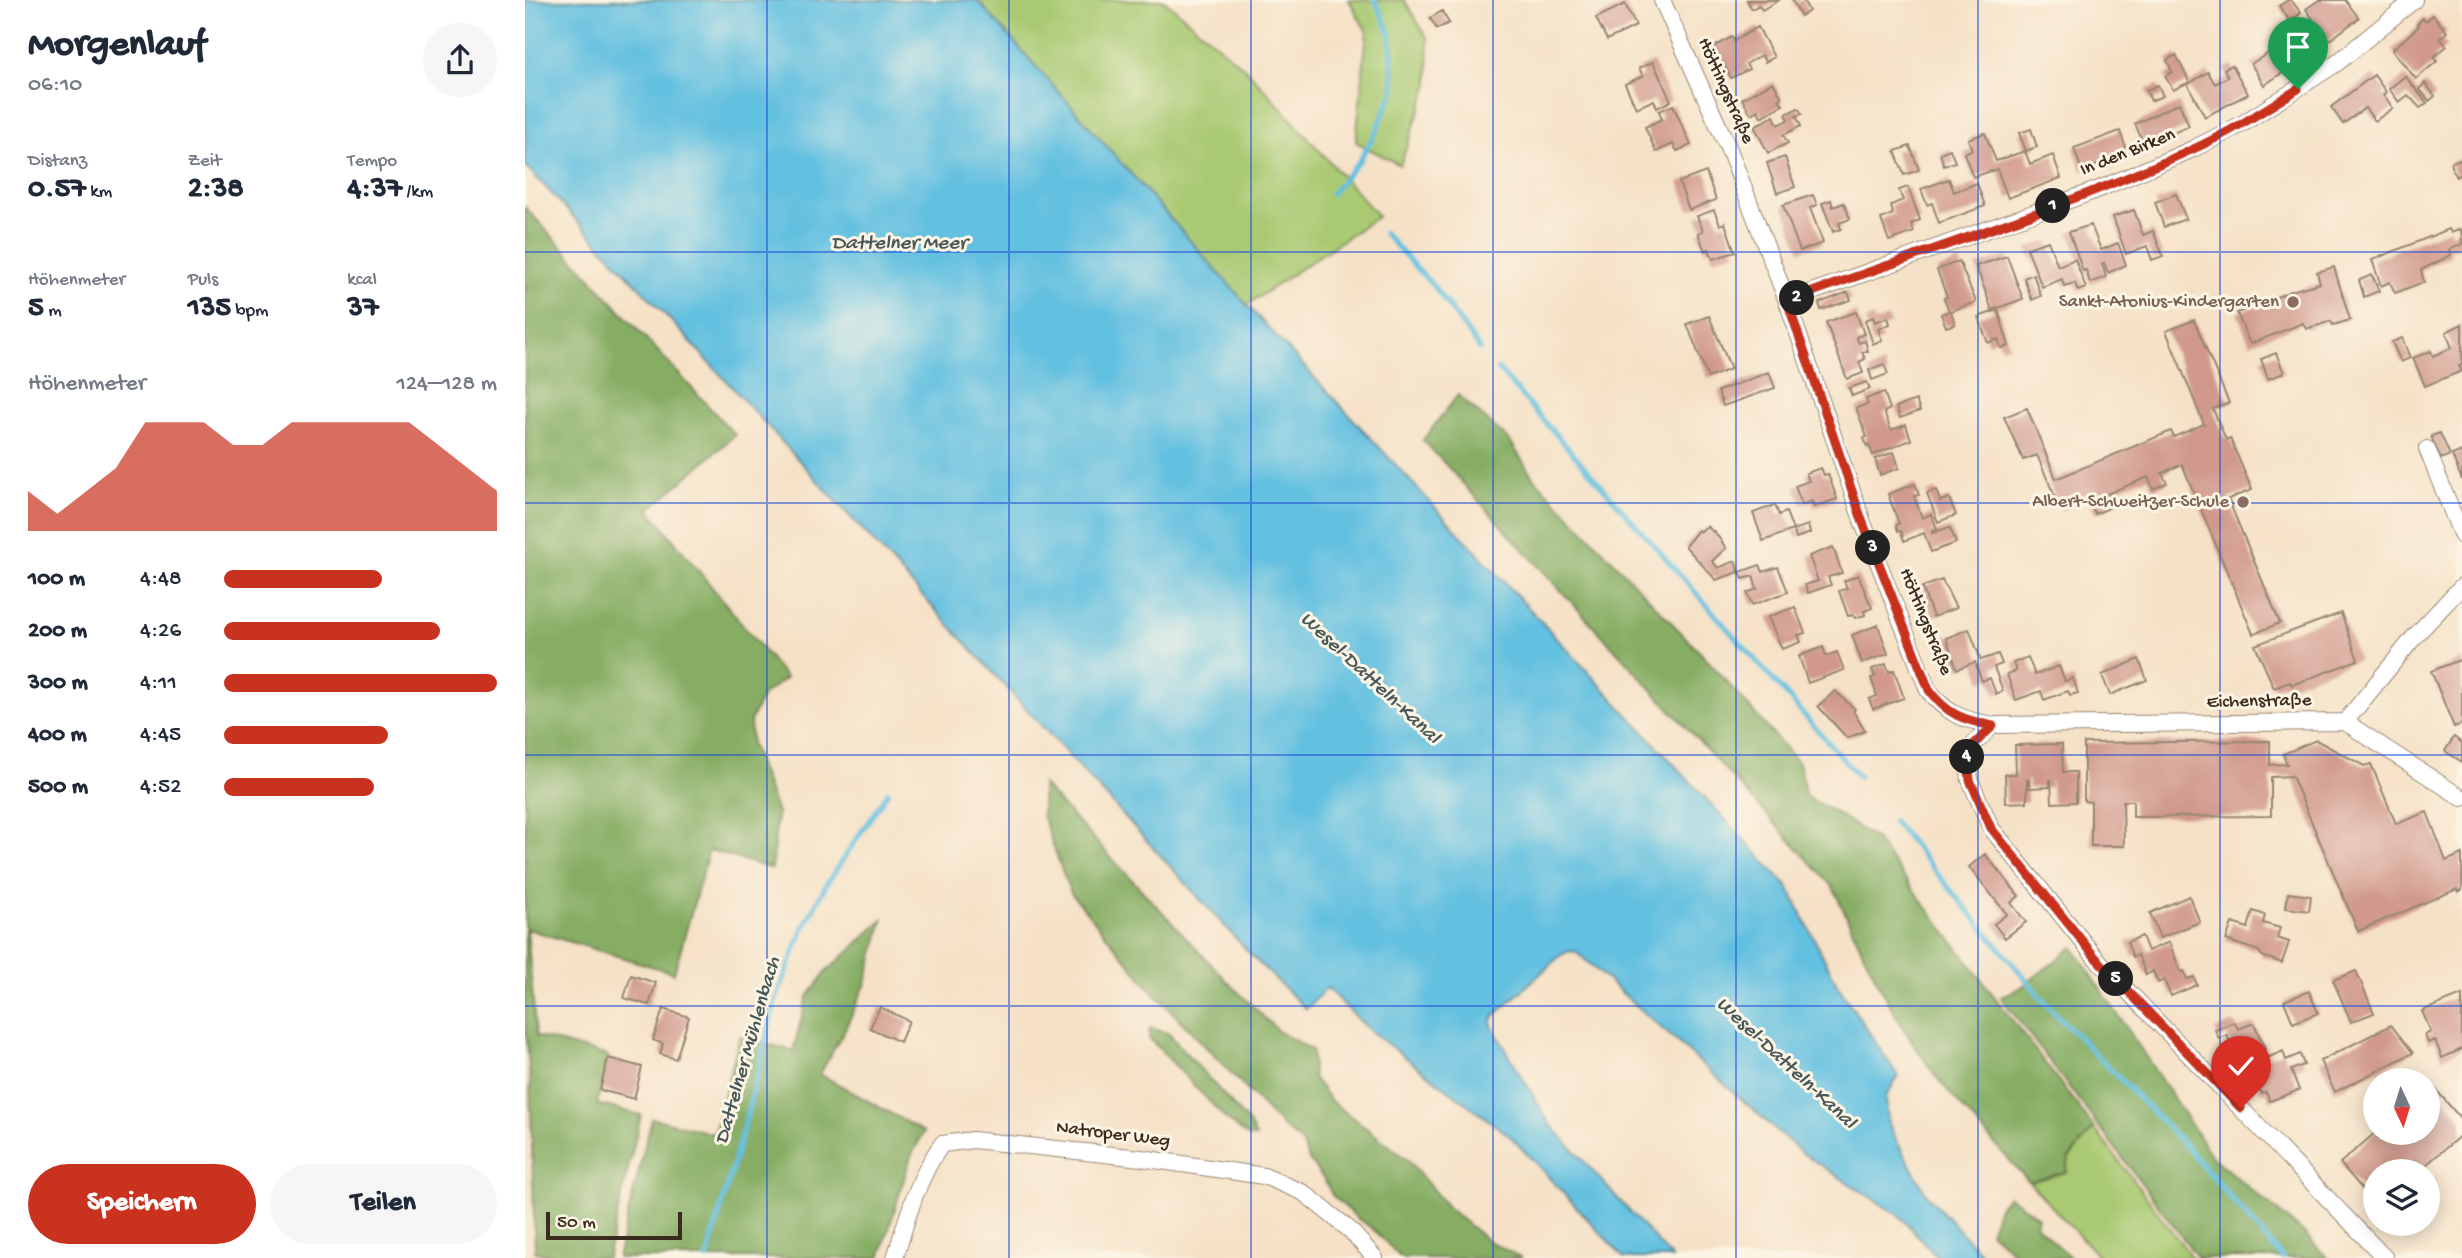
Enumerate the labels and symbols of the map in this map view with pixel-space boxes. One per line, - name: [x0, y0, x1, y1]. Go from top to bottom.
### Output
- pin: [2268, 17, 2328, 89]
- street label: Höttingstraße: [1691, 34, 1759, 148]
- street label: In den Birken: [2077, 124, 2179, 182]
- pin: 1: [2035, 188, 2071, 224]
- water label: Dattelner Meer: [832, 232, 971, 257]
- pin: 2: [1779, 280, 1815, 316]
- place label: Sankt-Atonius-Kindergarten: [2059, 291, 2279, 314]
- marker: Sankt-Atonius-Kindergarten: [2285, 294, 2301, 310]
- place label: Albert-Schweitzer-Schule: [2032, 491, 2229, 514]
- marker: Albert-Schweitzer-Schule: [2235, 494, 2251, 510]
- pin: 3: [1855, 530, 1891, 566]
- street label: Höttingstraße: [1893, 565, 1957, 679]
- water label: Wesel-Datteln-Kanal: [1294, 608, 1445, 751]
- street label: Eichenstraße: [2206, 690, 2312, 714]
- pin: 4: [1949, 740, 1985, 774]
- water label: Dattelner Mühlenbach: [710, 954, 788, 1147]
- pin: 5: [2099, 962, 2133, 996]
- water label: Wesel-Datteln-Kanal: [1710, 993, 1861, 1136]
- pin: [2211, 1036, 2271, 1108]
- north arrow: [2363, 1068, 2439, 1144]
- street label: Natroper Weg: [1055, 1117, 1171, 1153]
- scale bar: [546, 1209, 683, 1241]

